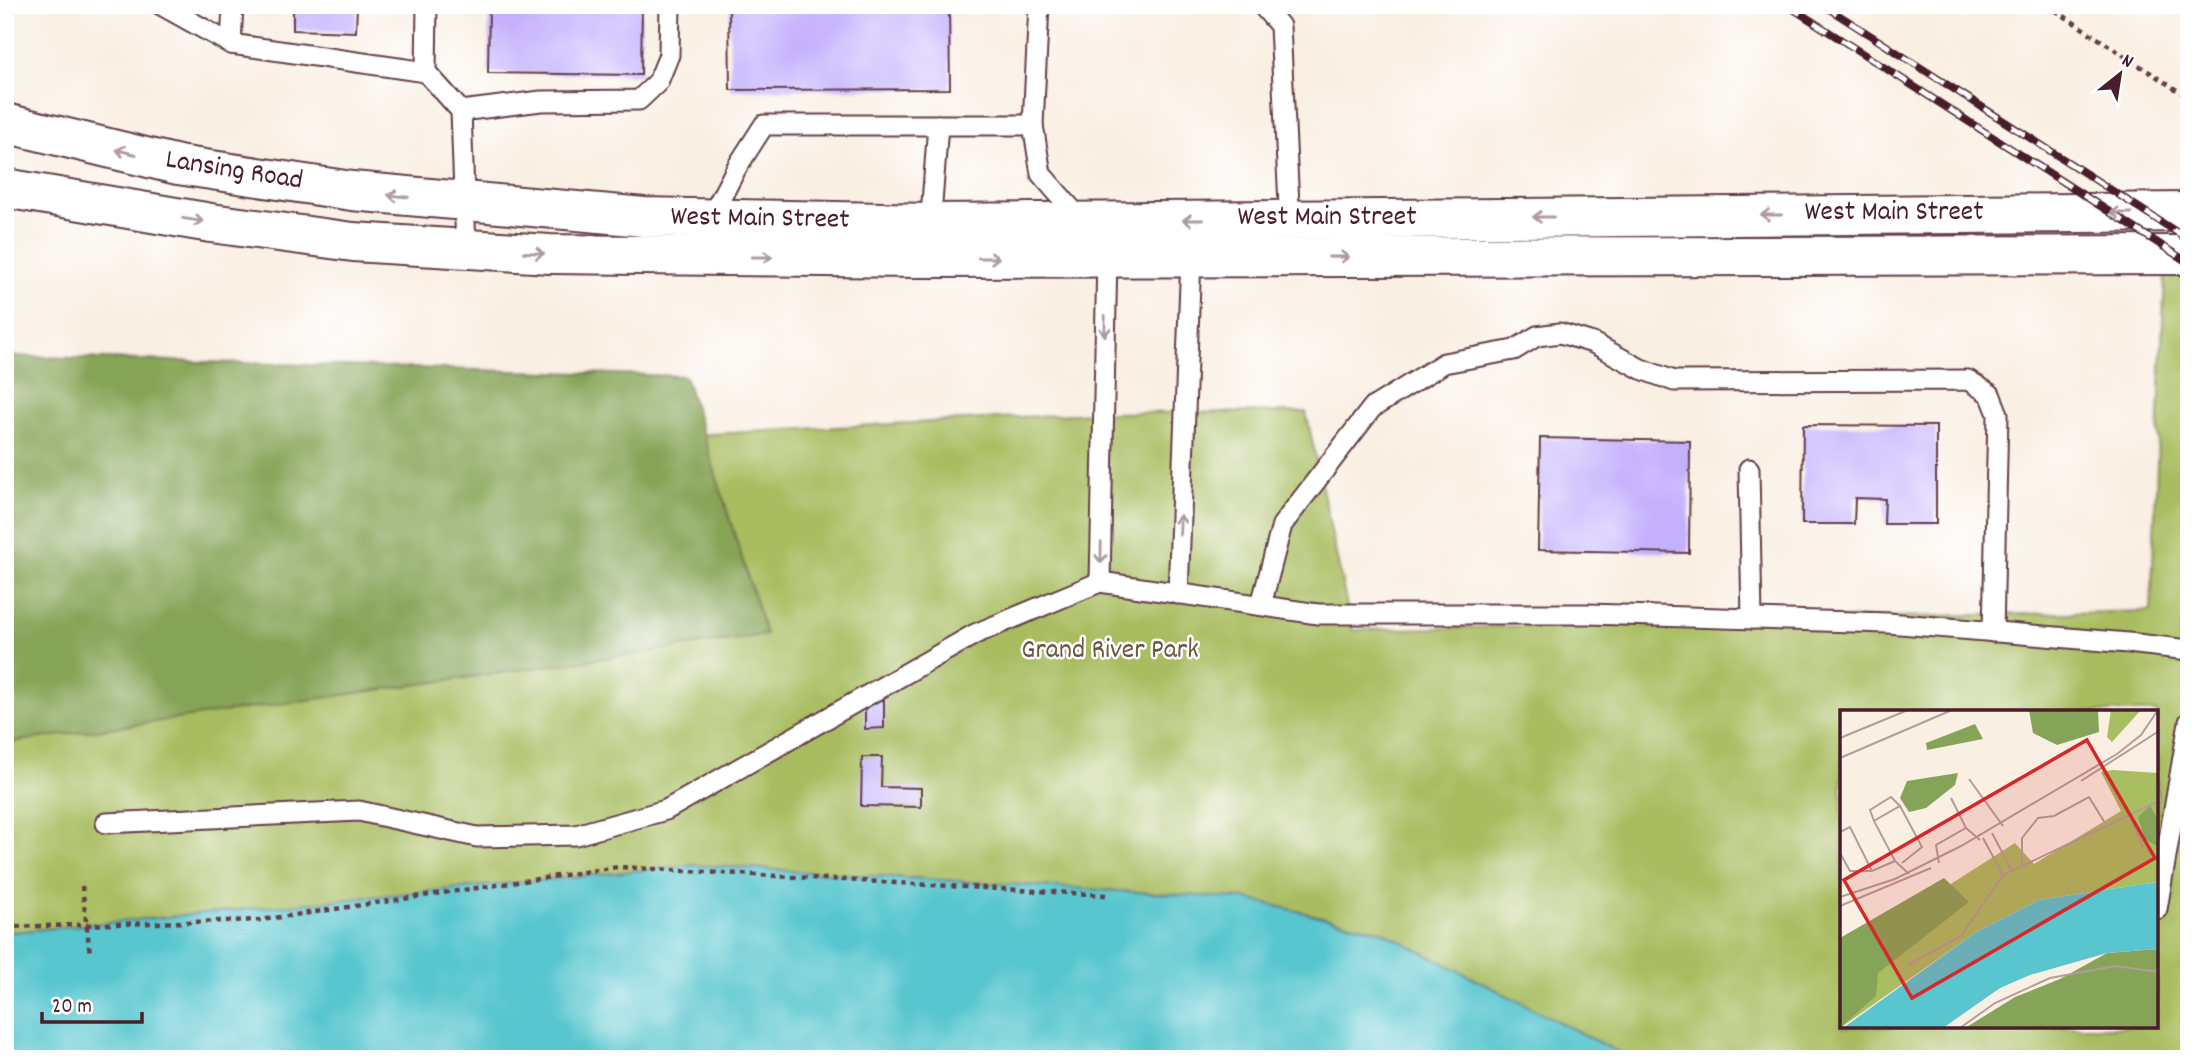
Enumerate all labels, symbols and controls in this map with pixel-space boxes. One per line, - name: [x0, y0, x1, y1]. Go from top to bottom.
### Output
- north arrow: [2086, 38, 2156, 108]
- text: N: [2116, 48, 2138, 76]
- street label: Lansing Road: [163, 141, 305, 203]
- one-way arrow: [115, 145, 137, 158]
- one-way arrow: [388, 189, 410, 202]
- street label: West Main Street: [1805, 194, 1983, 234]
- street label: West Main Street: [670, 198, 850, 242]
- street label: West Main Street: [1238, 199, 1416, 239]
- one-way arrow: [2109, 206, 2132, 219]
- one-way arrow: [1759, 209, 1782, 222]
- one-way arrow: [1532, 210, 1555, 224]
- one-way arrow: [1182, 213, 1205, 227]
- one-way arrow: [181, 214, 204, 227]
- one-way arrow: [523, 247, 545, 260]
- one-way arrow: [750, 250, 773, 264]
- one-way arrow: [1328, 250, 1351, 264]
- one-way arrow: [978, 251, 1001, 265]
- one-way arrow: [1099, 314, 1112, 337]
- one-way arrow: [1174, 514, 1187, 537]
- one-way arrow: [1094, 542, 1108, 565]
- park label: Grand River Park: [1021, 632, 1199, 672]
- inset map: [1840, 710, 2159, 1029]
- scale bar: [42, 980, 142, 1024]
- text: 20 m: [52, 993, 92, 1023]

